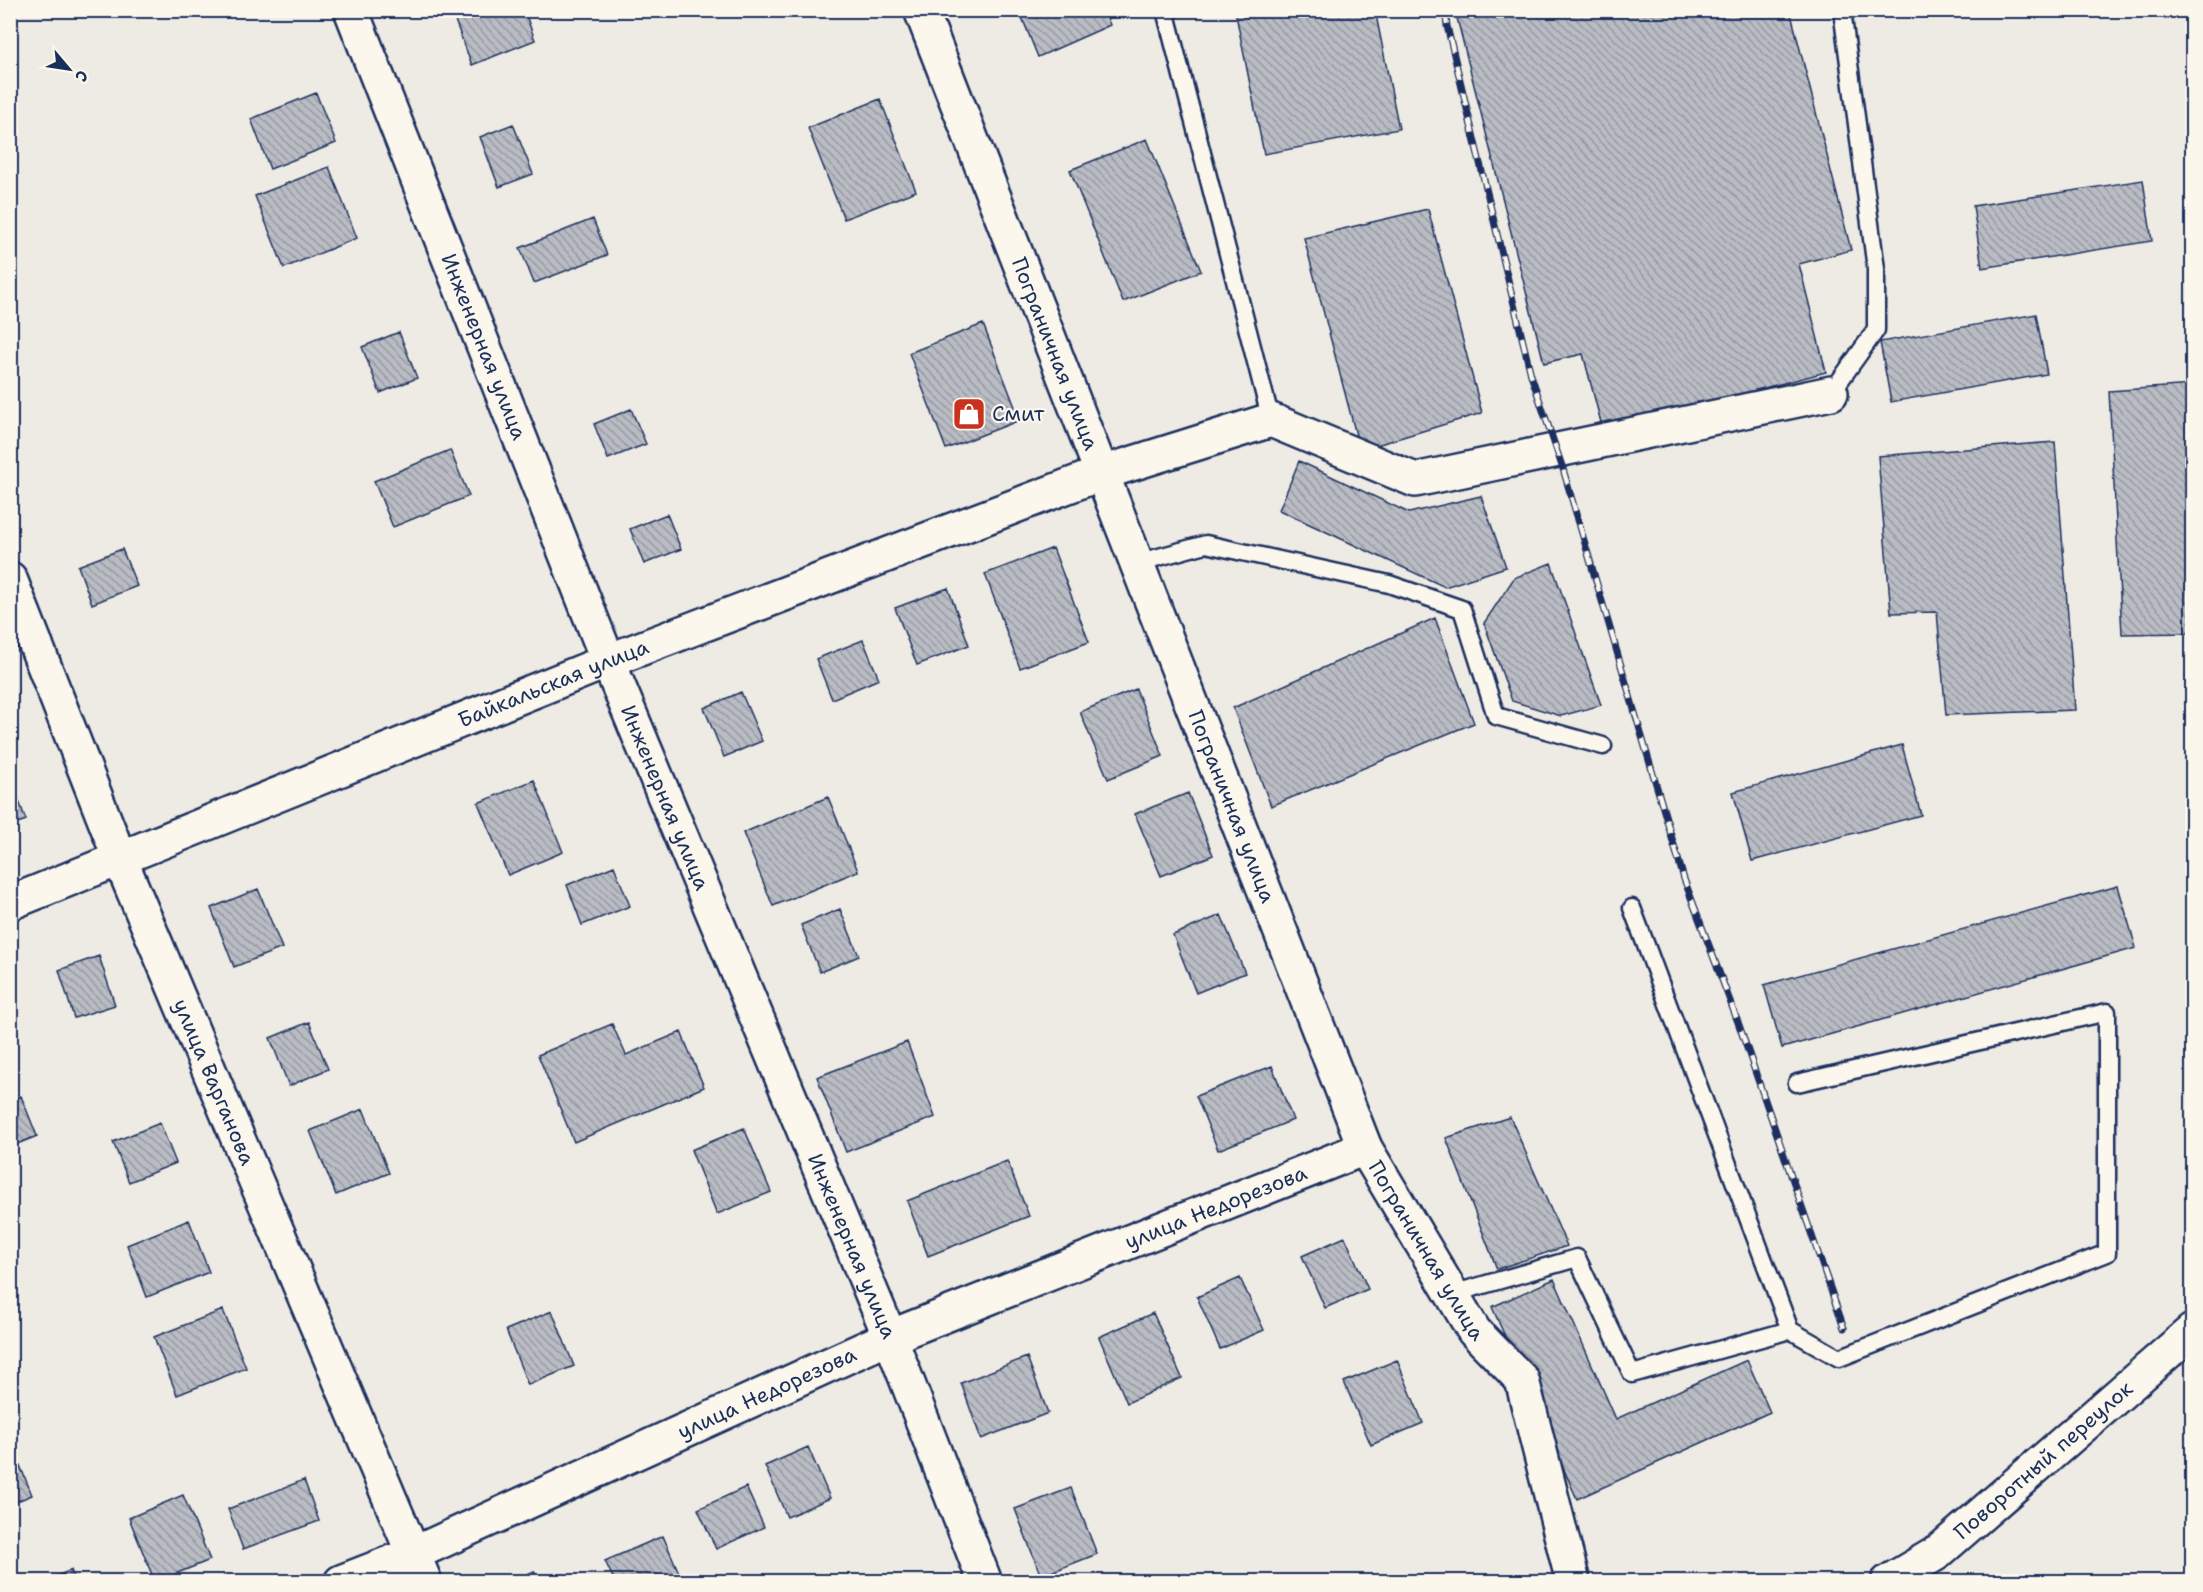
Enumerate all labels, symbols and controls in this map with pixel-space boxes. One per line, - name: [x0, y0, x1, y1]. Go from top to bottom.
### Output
- north arrow: [39, 39, 99, 99]
- text: С: [70, 67, 93, 86]
- street label: Инженерная улица: [435, 249, 533, 444]
- street label: Пограничная улица: [1005, 253, 1105, 454]
- shop icon: Смит: [951, 396, 987, 432]
- place label: Смит: [992, 400, 1045, 428]
- street label: Байкальская улица: [454, 633, 653, 734]
- street label: Инженерная улица: [614, 701, 716, 894]
- street label: Пограничная улица: [1182, 706, 1282, 907]
- street label: улица Варганова: [167, 995, 262, 1170]
- street label: Инженерная улица: [801, 1149, 903, 1343]
- street label: Пограничная улица: [1362, 1156, 1490, 1347]
- street label: улица Недорезова: [1121, 1159, 1311, 1256]
- street label: улица Недорезова: [673, 1340, 861, 1446]
- street label: Поворотный переулок: [1948, 1375, 2139, 1546]

